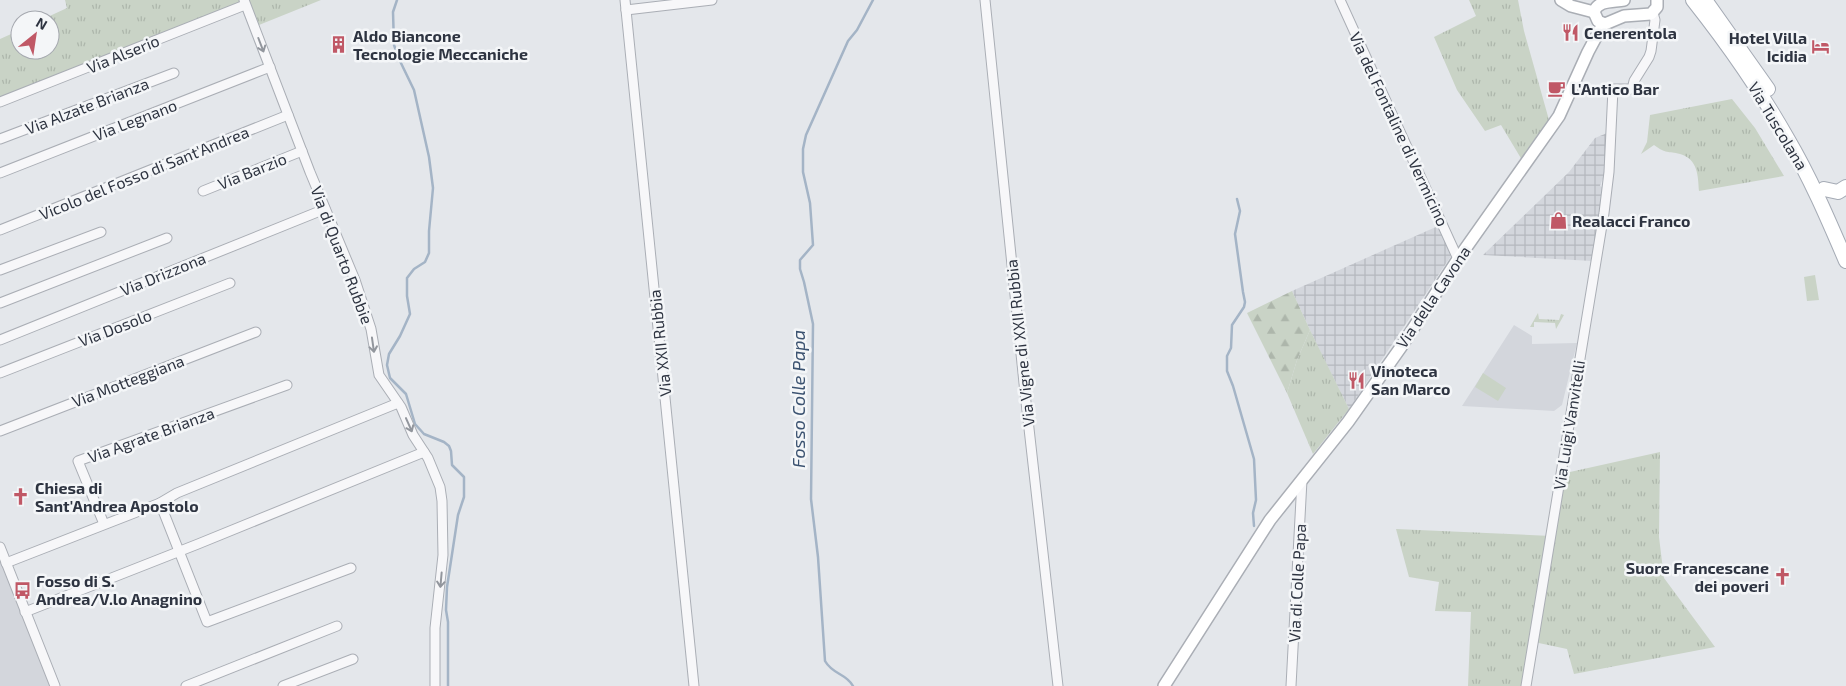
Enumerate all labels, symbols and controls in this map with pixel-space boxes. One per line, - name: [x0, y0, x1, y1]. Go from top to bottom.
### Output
- north arrow: [10, 10, 60, 60]
- text: N: [33, 13, 50, 33]
- restaurant icon: Cenerentola: [1560, 23, 1580, 43]
- place label: Cenerentola: [1584, 23, 1677, 42]
- place label: Aldo Biancone Tecnologie Meccaniche: [353, 26, 528, 63]
- place label: Hotel Villa Icidia: [1729, 28, 1807, 65]
- street label: Via del Fontaline di Vermicino: [1346, 29, 1453, 229]
- street label: Via Alserio: [84, 30, 162, 77]
- building icon: Aldo Biancone Tecnologie Meccaniche: [329, 35, 349, 55]
- one-way arrow: [257, 37, 266, 53]
- hotel icon: Hotel Villa Icidia: [1811, 37, 1831, 57]
- street label: Via Alzate Brianza: [22, 73, 151, 138]
- street label: Via Tuscolana: [1745, 78, 1812, 173]
- cafe icon: L'Antico Bar: [1547, 79, 1567, 99]
- place label: L'Antico Bar: [1571, 79, 1659, 98]
- street label: Via Legnano: [90, 95, 179, 144]
- street label: Vicolo del Fosso di Sant'Andrea: [36, 122, 251, 223]
- street label: Via Barzio: [215, 148, 289, 193]
- street label: Via di Quarto Rubbie: [306, 183, 378, 327]
- shop icon: Realacci Franco: [1548, 211, 1568, 231]
- place label: Realacci Franco: [1572, 211, 1691, 230]
- street label: Via della Cavona: [1391, 242, 1474, 351]
- street label: Via Drizzona: [117, 248, 208, 299]
- street label: Via Vigne di XXII Rubbia: [1001, 259, 1038, 428]
- street label: Via XXII Rubbia: [644, 289, 675, 398]
- street label: Via Dosolo: [76, 305, 154, 350]
- water label: Fosso Colle Papa: [787, 330, 809, 468]
- one-way arrow: [369, 336, 379, 352]
- street label: Via Motteggiana: [69, 350, 187, 411]
- street label: Via Luigi Vanvitelli: [1549, 359, 1588, 491]
- place label: Vinoteca San Marco: [1371, 361, 1451, 398]
- restaurant icon: Vinoteca San Marco: [1347, 370, 1367, 390]
- street label: Via Agrate Brianza: [85, 403, 217, 466]
- one-way arrow: [405, 417, 415, 432]
- place label: Chiesa di Sant'Andrea Apostolo: [35, 478, 199, 515]
- church icon: Chiesa di Sant'Andrea Apostolo: [11, 487, 31, 507]
- street label: Via di Colle Papa: [1284, 523, 1309, 643]
- place label: Suore Francescane dei poveri: [1626, 558, 1769, 595]
- church icon: Suore Francescane dei poveri: [1773, 567, 1793, 587]
- place label: Fosso di S. Andrea/V.lo Anagnino: [36, 571, 202, 608]
- one-way arrow: [436, 572, 446, 588]
- bus stop icon: Fosso di S. Andrea/V.lo Anagnino: [12, 580, 32, 600]

